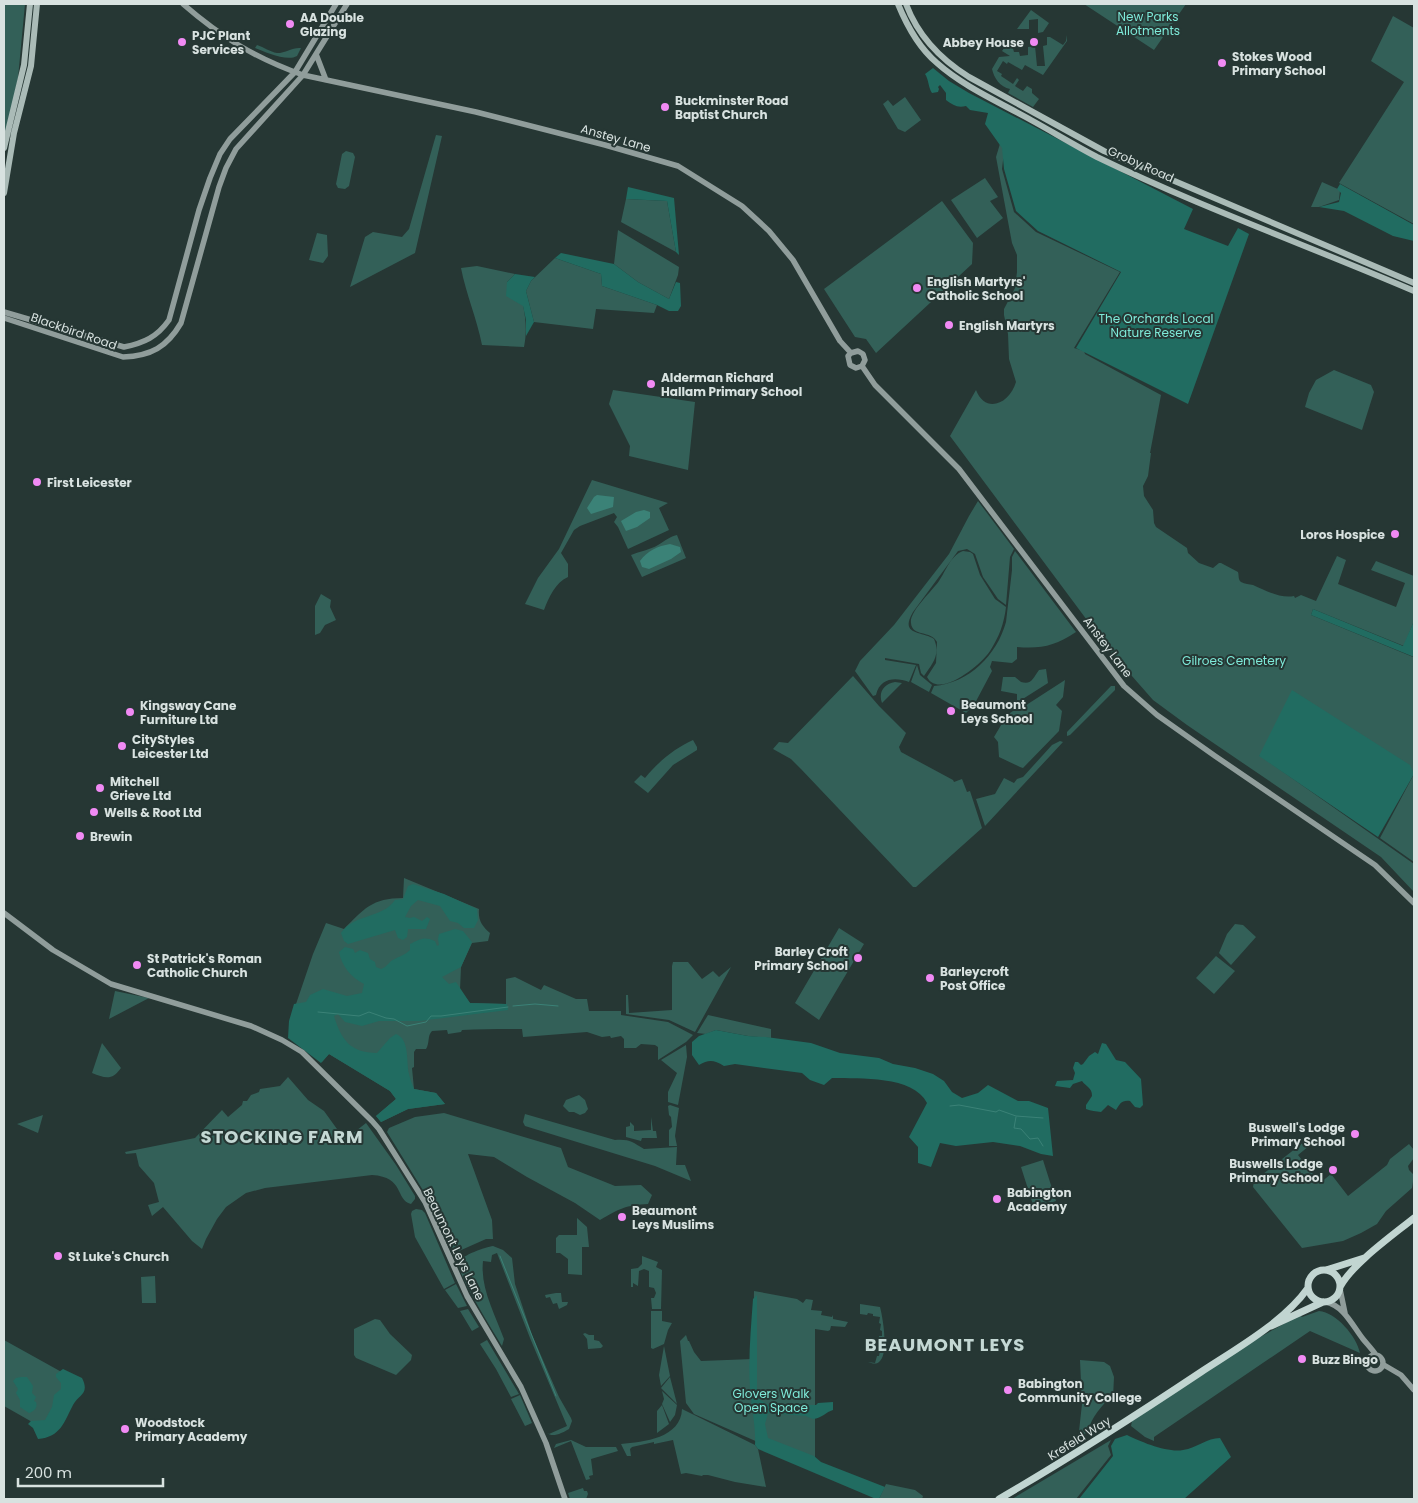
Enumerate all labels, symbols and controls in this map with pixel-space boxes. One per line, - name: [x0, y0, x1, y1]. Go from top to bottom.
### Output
- park label: New Parks Allotments: [1116, 8, 1180, 39]
- place label: AA Double Glazing: [300, 9, 364, 40]
- marker: AA Double Glazing: [284, 18, 296, 30]
- place label: PJC Plant Services: [192, 27, 250, 58]
- place label: Abbey House: [943, 34, 1025, 51]
- marker: PJC Plant Services: [176, 36, 188, 48]
- marker: Abbey House: [1028, 36, 1040, 48]
- place label: Stokes Wood Primary School: [1232, 48, 1326, 79]
- marker: Stokes Wood Primary School: [1216, 57, 1228, 69]
- place label: Buckminster Road Baptist Church: [675, 92, 788, 123]
- marker: Buckminster Road Baptist Church: [659, 101, 671, 113]
- street label: Anstey Lane: [579, 120, 653, 156]
- street label: Groby Road: [1105, 142, 1177, 186]
- place label: English Martyrs' Catholic School: [927, 273, 1026, 304]
- marker: English Martyrs' Catholic School: [911, 282, 923, 294]
- street label: Blackbird Road: [29, 308, 119, 354]
- park label: The Orchards Local Nature Reserve: [1098, 310, 1214, 341]
- place label: English Martyrs: [959, 317, 1055, 334]
- marker: English Martyrs: [943, 319, 955, 331]
- place label: Alderman Richard Hallam Primary School: [661, 369, 802, 400]
- marker: Alderman Richard Hallam Primary School: [645, 378, 657, 390]
- place label: First Leicester: [47, 474, 132, 491]
- marker: First Leicester: [31, 476, 43, 488]
- place label: Loros Hospice: [1300, 526, 1386, 543]
- marker: Loros Hospice: [1389, 528, 1401, 540]
- street label: Anstey Lane: [1079, 613, 1137, 681]
- park label: Gilroes Cemetery: [1182, 652, 1286, 669]
- place label: Beaumont Leys School: [961, 696, 1033, 727]
- place label: Kingsway Cane Furniture Ltd: [140, 697, 237, 728]
- marker: Beaumont Leys School: [945, 705, 957, 717]
- marker: Kingsway Cane Furniture Ltd: [124, 706, 136, 718]
- place label: CityStyles Leicester Ltd: [132, 731, 209, 762]
- marker: CityStyles Leicester Ltd: [116, 740, 128, 752]
- place label: Mitchell Grieve Ltd: [110, 773, 171, 804]
- marker: Mitchell Grieve Ltd: [94, 782, 106, 794]
- place label: Wells & Root Ltd: [104, 804, 202, 821]
- marker: Wells & Root Ltd: [88, 806, 100, 818]
- place label: Brewin: [90, 828, 132, 845]
- marker: Brewin: [74, 830, 86, 842]
- place label: Barley Croft Primary School: [754, 943, 848, 974]
- place label: St Patrick's Roman Catholic Church: [147, 950, 262, 981]
- marker: Barley Croft Primary School: [852, 952, 864, 964]
- marker: St Patrick's Roman Catholic Church: [131, 959, 143, 971]
- place label: Barleycroft Post Office: [940, 963, 1009, 994]
- marker: Barleycroft Post Office: [924, 972, 936, 984]
- place label: Buswell's Lodge Primary School: [1248, 1119, 1346, 1150]
- district label: STOCKING FARM: [201, 1124, 363, 1149]
- marker: Buswell's Lodge Primary School: [1349, 1128, 1361, 1140]
- place label: Buswells Lodge Primary School: [1229, 1155, 1324, 1186]
- marker: Buswells Lodge Primary School: [1327, 1164, 1339, 1176]
- place label: Babington Academy: [1007, 1184, 1072, 1215]
- street label: Beaumont Leys Lane: [419, 1185, 489, 1303]
- marker: Babington Academy: [991, 1193, 1003, 1205]
- place label: Beaumont Leys Muslims: [632, 1202, 715, 1233]
- marker: Beaumont Leys Muslims: [616, 1211, 628, 1223]
- place label: St Luke's Church: [68, 1248, 169, 1265]
- marker: St Luke's Church: [52, 1250, 64, 1262]
- district label: BEAUMONT LEYS: [865, 1332, 1025, 1357]
- place label: Buzz Bingo: [1312, 1351, 1378, 1368]
- marker: Buzz Bingo: [1296, 1353, 1308, 1365]
- place label: Babington Community College: [1018, 1375, 1142, 1406]
- marker: Babington Community College: [1002, 1384, 1014, 1396]
- park label: Glovers Walk Open Space: [732, 1385, 810, 1416]
- street label: Krefeld Way: [1044, 1412, 1114, 1464]
- place label: Woodstock Primary Academy: [135, 1414, 248, 1445]
- marker: Woodstock Primary Academy: [119, 1423, 131, 1435]
- scale bar: [18, 1456, 162, 1488]
- text: 200 m: [25, 1462, 72, 1483]

